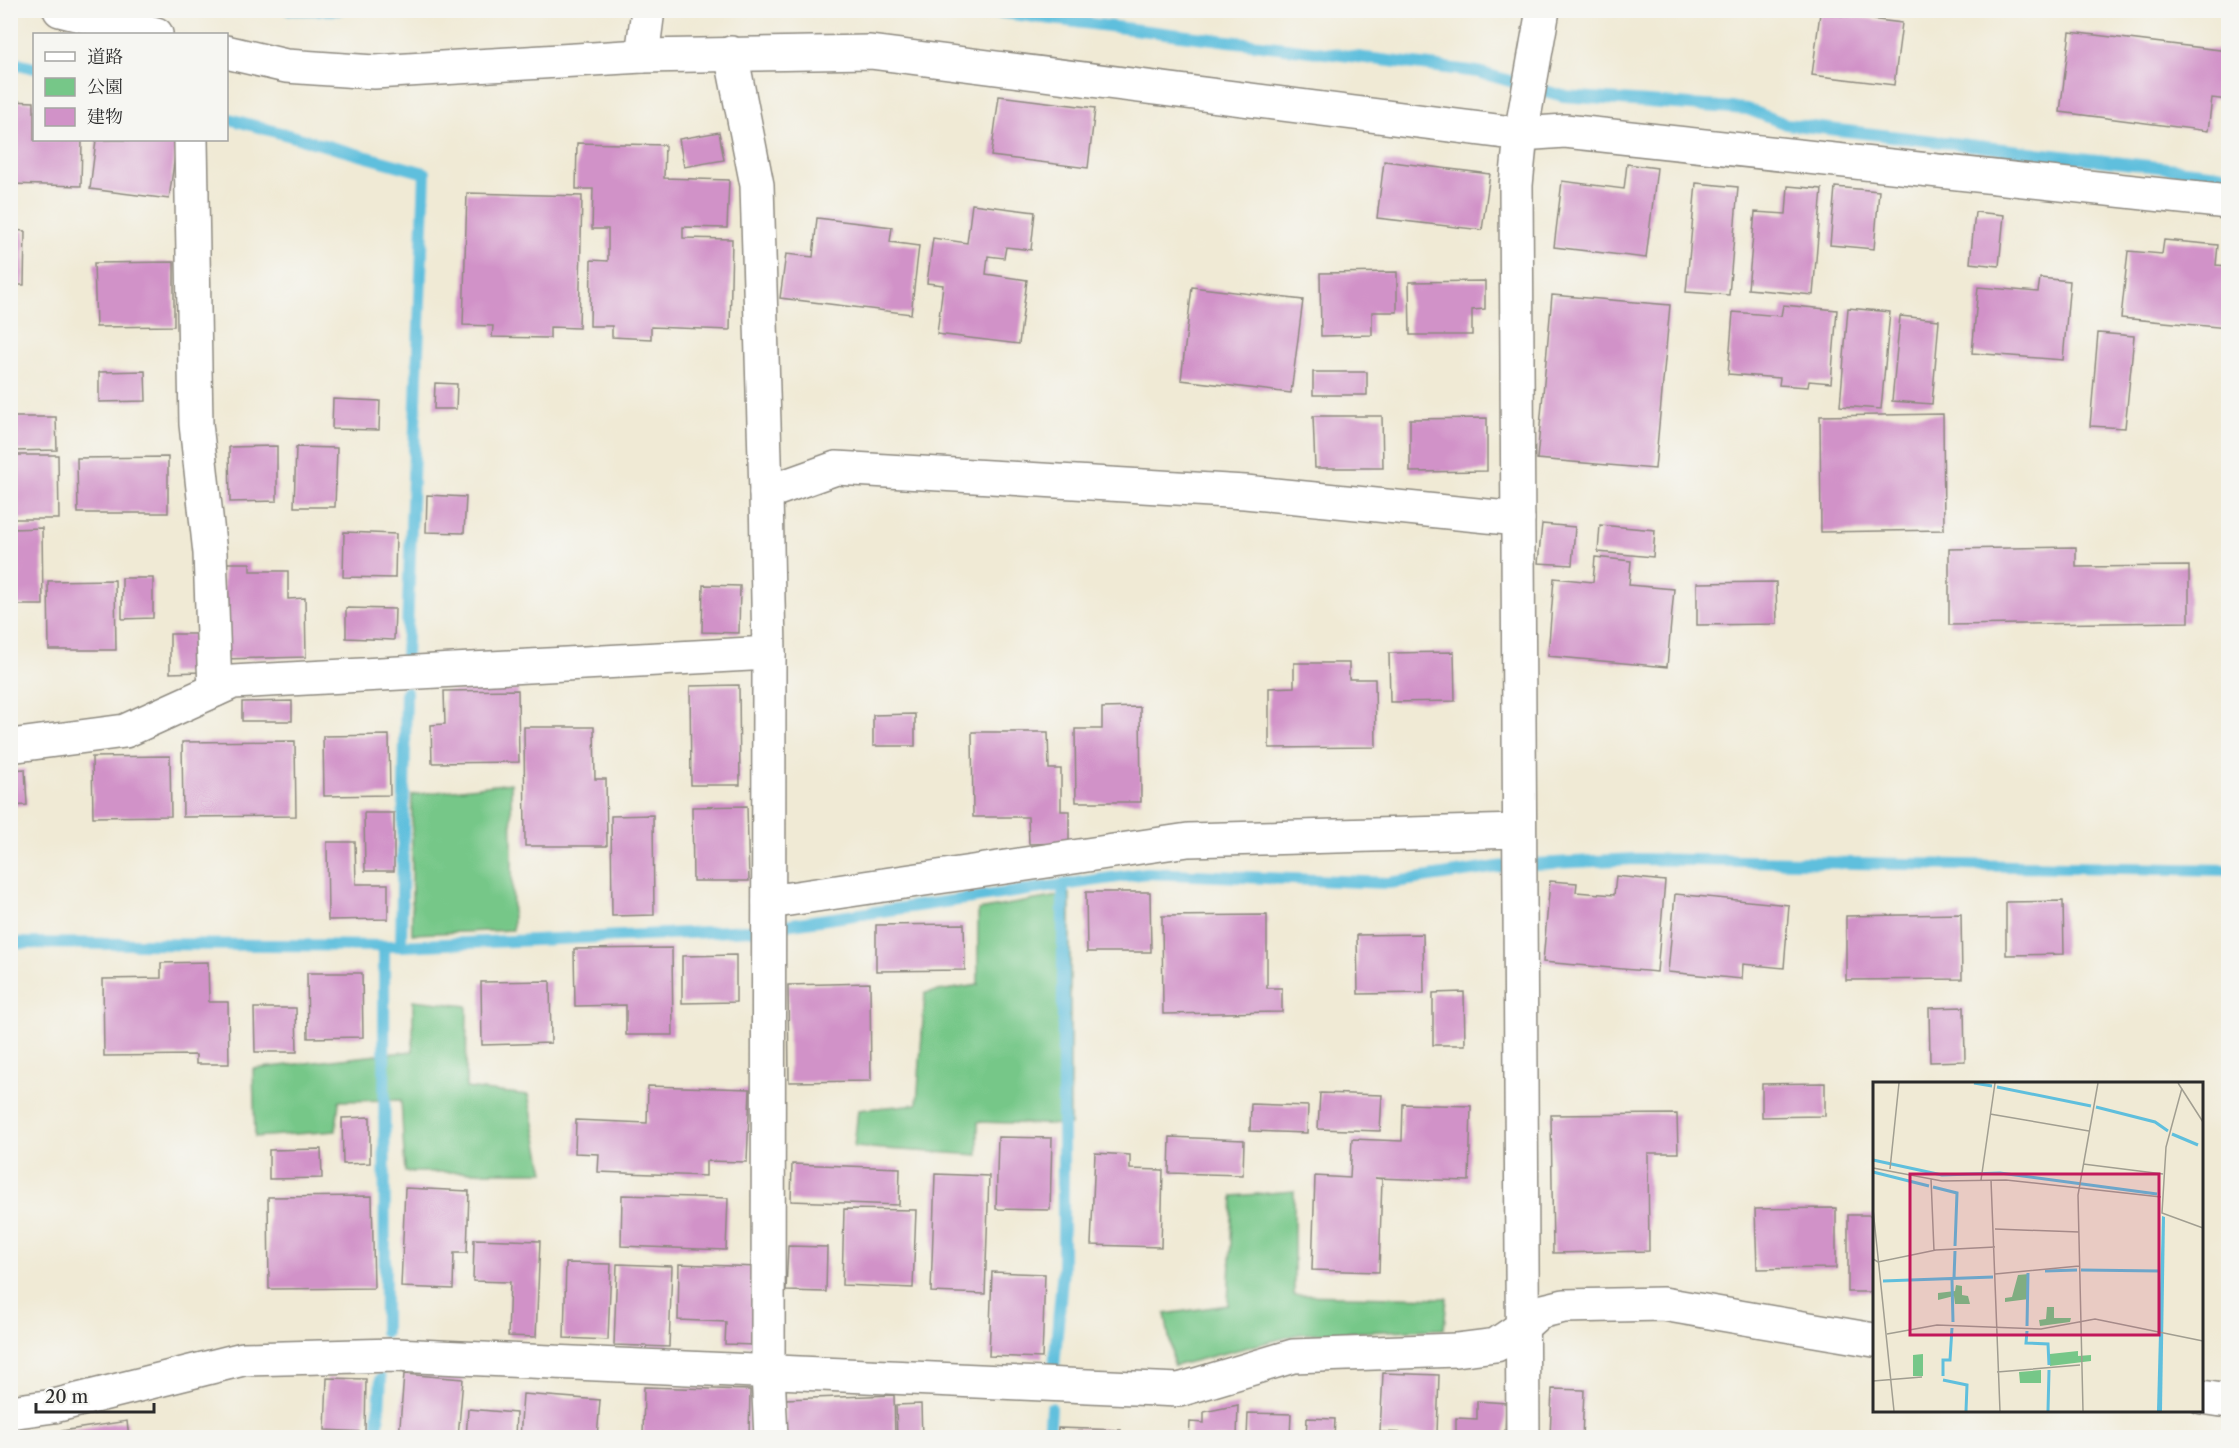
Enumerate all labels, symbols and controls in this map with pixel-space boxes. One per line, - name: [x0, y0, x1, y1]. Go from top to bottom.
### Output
- legend: [33, 33, 228, 141]
- text: 道路: [87, 46, 123, 68]
- text: 公園: [87, 76, 123, 98]
- text: 建物: [87, 106, 123, 128]
- inset map: [1873, 1082, 2203, 1412]
- scale bar: [36, 1376, 154, 1414]
- text: 20 m: [45, 1386, 89, 1408]

